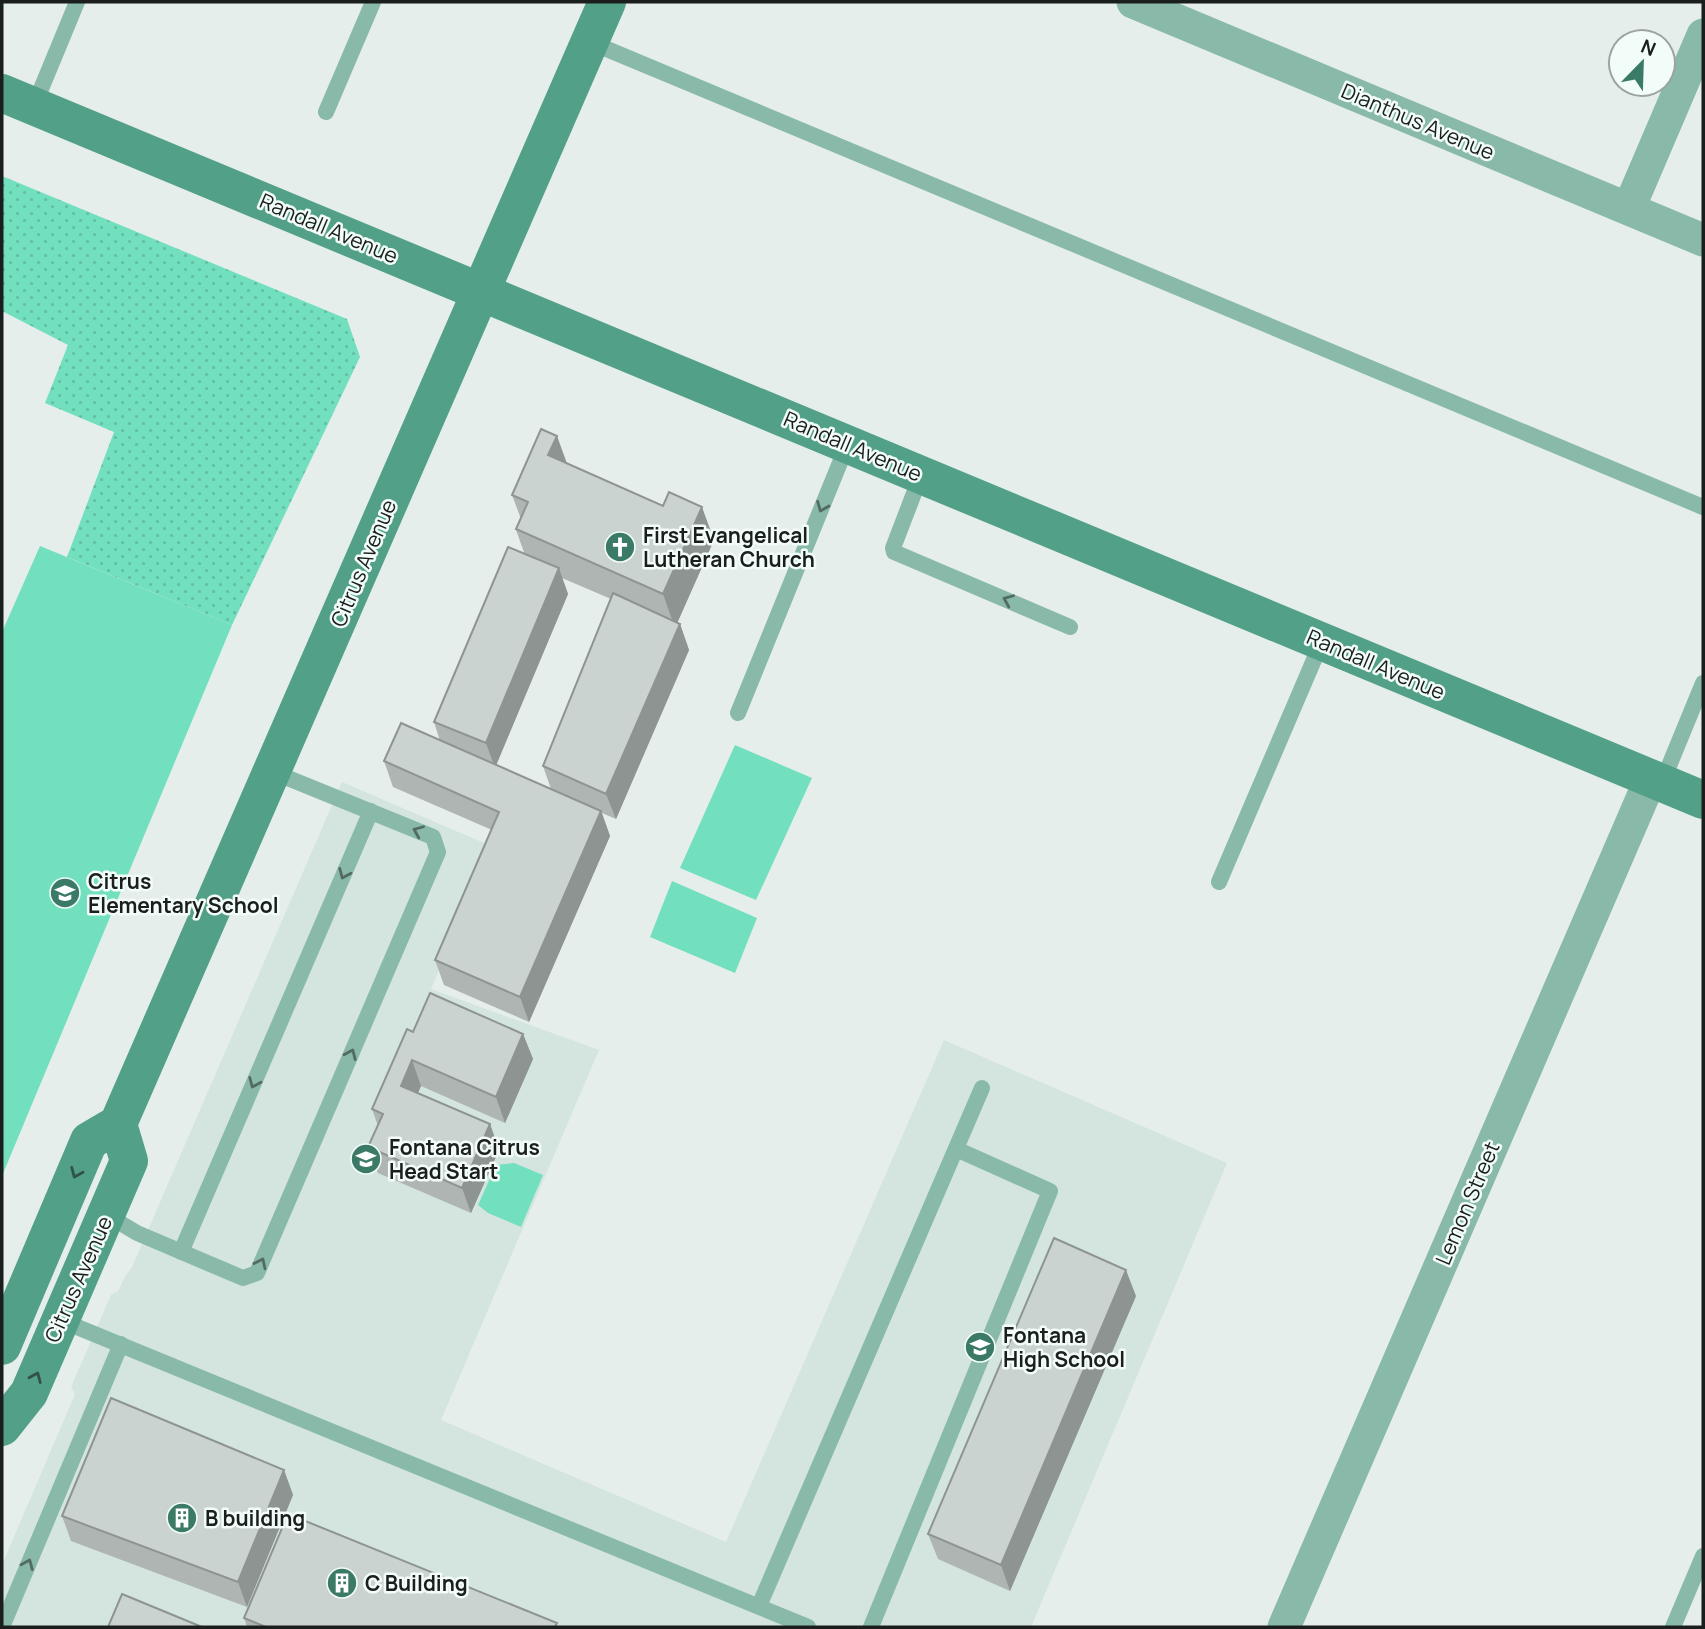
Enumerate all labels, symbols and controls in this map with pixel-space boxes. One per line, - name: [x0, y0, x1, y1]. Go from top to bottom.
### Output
- north arrow: [1607, 28, 1677, 98]
- text: N: [1637, 33, 1660, 62]
- street label: Dianthus Avenue: [1337, 76, 1499, 166]
- street label: Randall Avenue: [256, 186, 402, 270]
- street label: Randall Avenue: [780, 404, 926, 488]
- street label: Citrus Avenue: [324, 495, 402, 631]
- one-way arrow: [817, 500, 831, 512]
- place label: First Evangelical Lutheran Church: [643, 521, 815, 573]
- church icon: First Evangelical Lutheran Church: [603, 530, 637, 564]
- one-way arrow: [1002, 594, 1015, 608]
- street label: Randall Avenue: [1303, 622, 1449, 706]
- one-way arrow: [413, 825, 425, 839]
- one-way arrow: [338, 866, 352, 879]
- place label: Citrus Elementary School: [88, 867, 279, 919]
- school or university icon: Citrus Elementary School: [48, 876, 82, 910]
- one-way arrow: [343, 1049, 357, 1061]
- one-way arrow: [248, 1075, 262, 1088]
- place label: Fontana Citrus Head Start: [389, 1133, 540, 1185]
- street label: Lemon Street: [1428, 1137, 1506, 1269]
- school or university icon: Fontana Citrus Head Start: [349, 1142, 383, 1176]
- one-way arrow: [70, 1165, 84, 1178]
- street label: Citrus Avenue: [38, 1211, 118, 1347]
- one-way arrow: [252, 1257, 266, 1270]
- place label: Fontana High School: [1003, 1321, 1125, 1373]
- school or university icon: Fontana High School: [963, 1330, 997, 1364]
- one-way arrow: [28, 1371, 42, 1384]
- building icon: B building: [165, 1501, 199, 1535]
- place label: B building: [205, 1504, 305, 1532]
- one-way arrow: [20, 1559, 34, 1571]
- building icon: C Building: [325, 1566, 359, 1600]
- place label: C Building: [365, 1569, 468, 1597]

